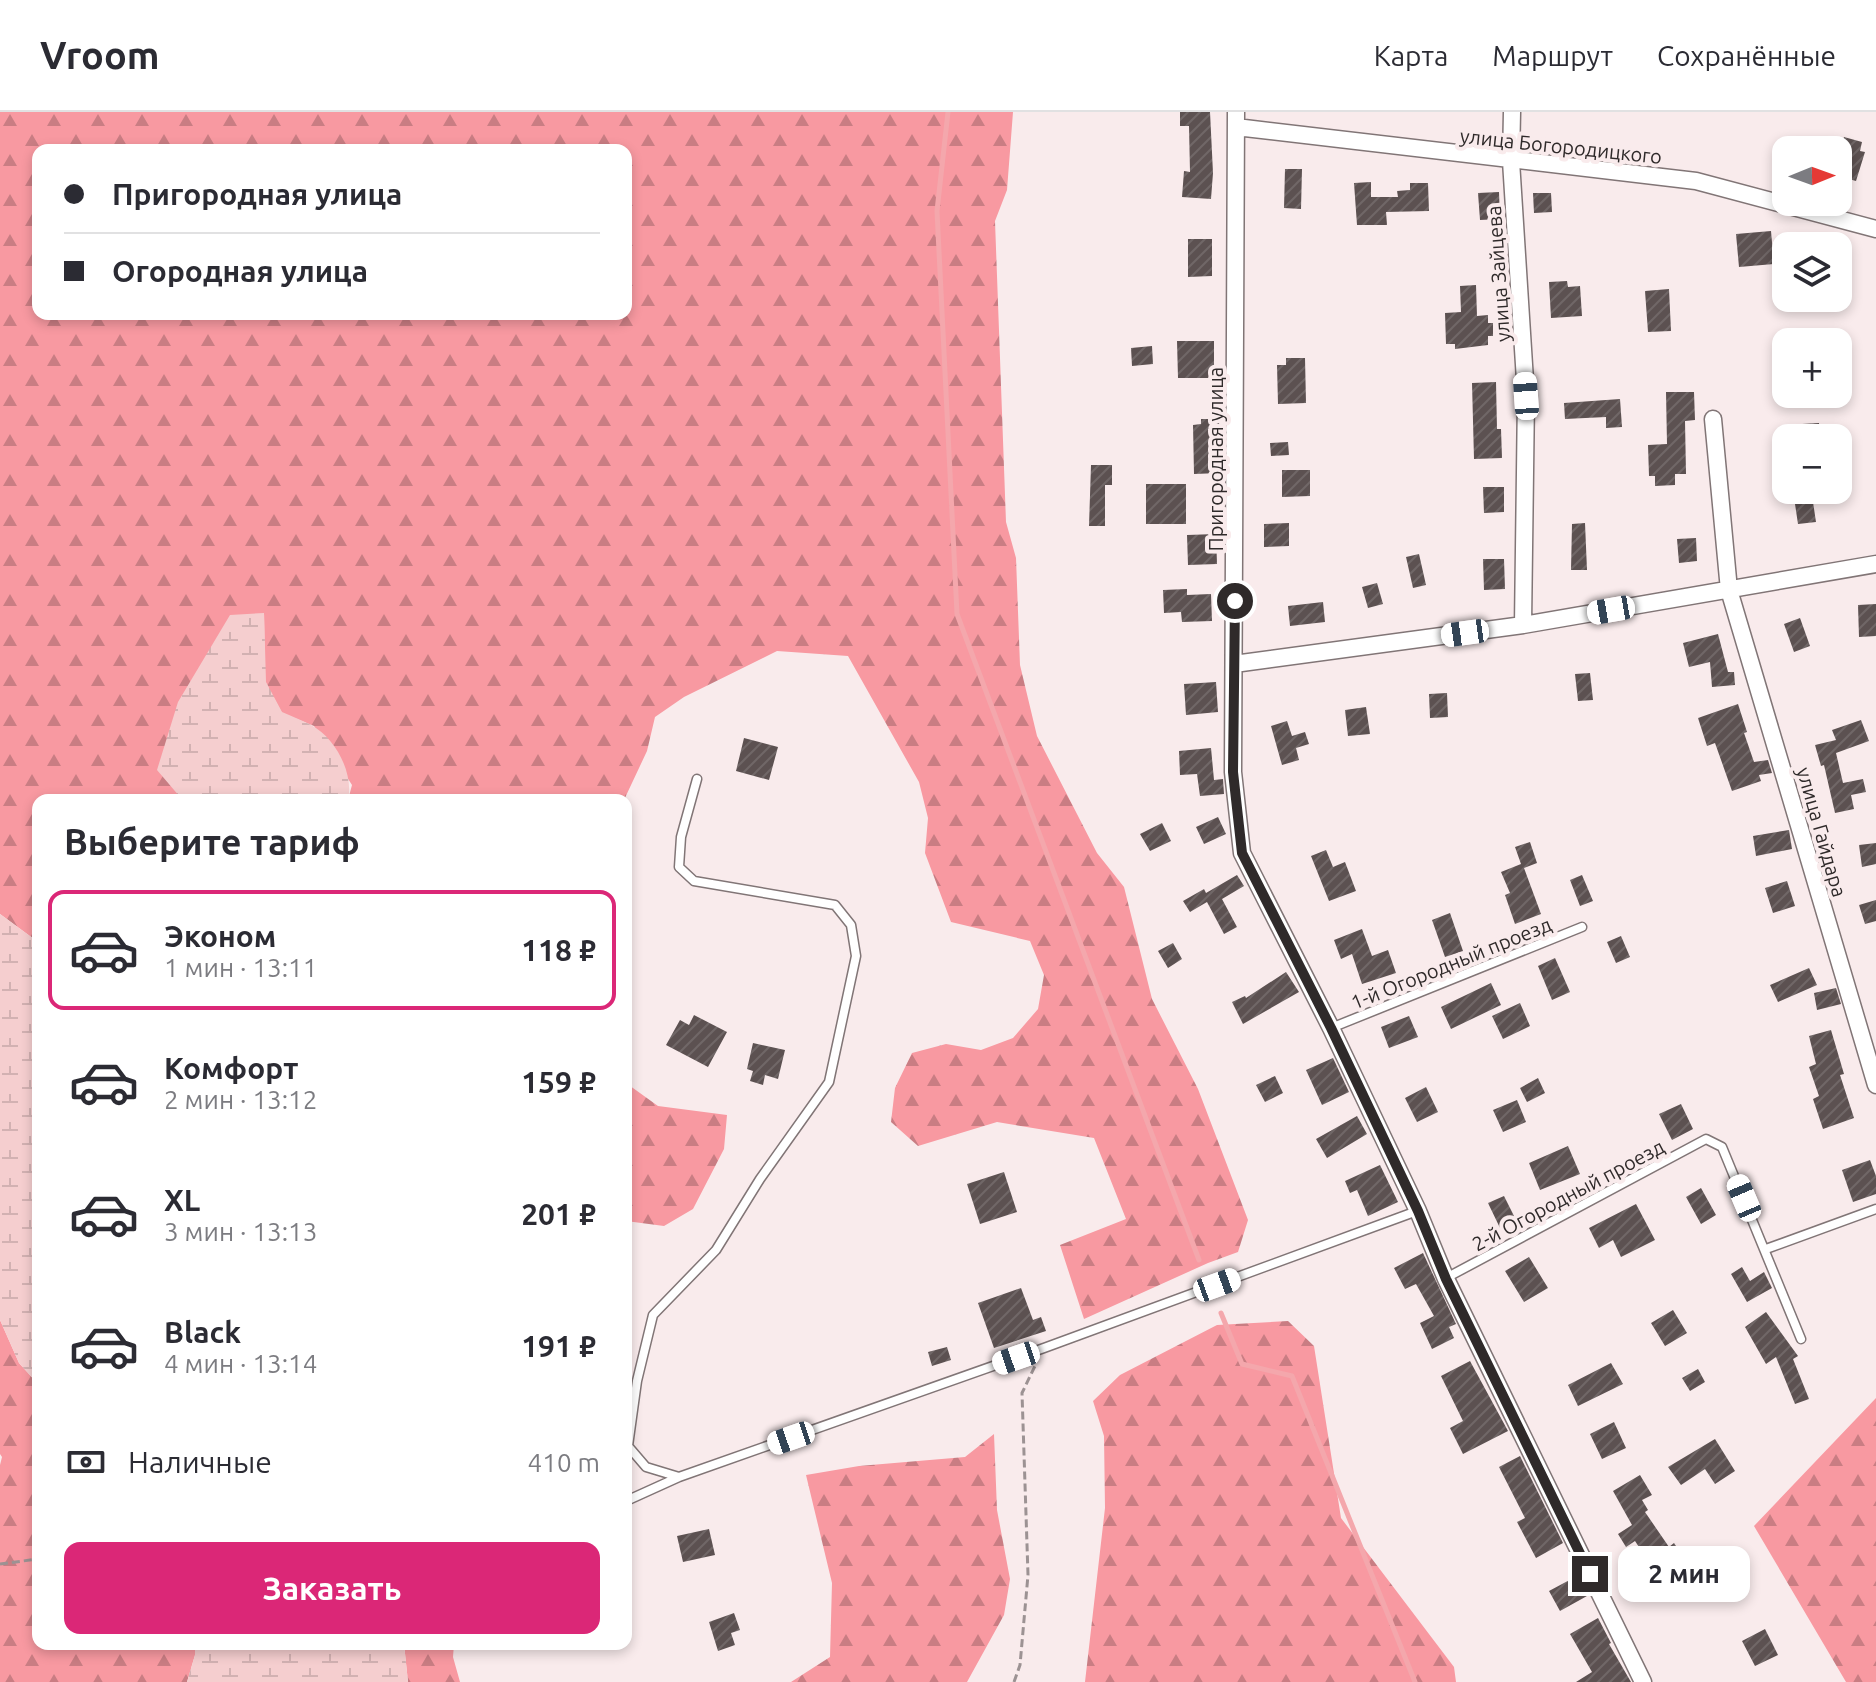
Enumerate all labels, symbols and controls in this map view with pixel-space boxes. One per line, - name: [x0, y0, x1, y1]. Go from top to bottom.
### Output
- text: Vroom: [40, 34, 160, 76]
- text: Карта: [1374, 40, 1448, 71]
- text: Маршрут: [1492, 40, 1613, 71]
- text: Сохранённые: [1657, 40, 1836, 71]
- street label: улица Богородицкого: [1459, 124, 1663, 168]
- north arrow: [1772, 136, 1852, 216]
- map controls: [1772, 136, 1852, 504]
- text: Пригородная улица: [112, 177, 402, 211]
- street label: улица Зайцева: [1482, 205, 1514, 343]
- button: layers: [1772, 232, 1852, 312]
- text: Огородная улица: [112, 254, 368, 288]
- button: +: [1772, 328, 1852, 408]
- street label: Пригородная улица: [1204, 367, 1227, 551]
- car: [1512, 371, 1540, 421]
- button: −: [1772, 424, 1852, 504]
- route start: [1217, 583, 1253, 619]
- car: [1585, 594, 1637, 626]
- car: [1440, 618, 1490, 648]
- street label: улица Гайдара: [1793, 765, 1851, 899]
- text: Выберите тариф: [64, 821, 360, 862]
- street label: 1-й Огородный проезд: [1347, 912, 1555, 1014]
- icon: car: [68, 914, 140, 986]
- text: Эконом: [164, 919, 276, 953]
- text: 118 ₽: [521, 933, 596, 967]
- text: 1 мин · 13:11: [164, 953, 317, 982]
- icon: car: [68, 1046, 140, 1118]
- text: Комфорт: [164, 1051, 298, 1085]
- text: 159 ₽: [521, 1065, 596, 1099]
- text: 2 мин · 13:12: [164, 1085, 317, 1114]
- street label: 2-й Огородный проезд: [1468, 1134, 1668, 1255]
- car: [1724, 1171, 1764, 1225]
- icon: car: [68, 1178, 140, 1250]
- text: XL: [164, 1183, 200, 1217]
- text: 201 ₽: [521, 1197, 596, 1231]
- text: 3 мин · 13:13: [164, 1217, 317, 1246]
- car: [1190, 1266, 1244, 1304]
- icon: car: [68, 1310, 140, 1382]
- text: Black: [164, 1315, 241, 1349]
- text: 191 ₽: [521, 1329, 596, 1363]
- car: [989, 1339, 1043, 1377]
- text: 4 мин · 13:14: [164, 1349, 317, 1378]
- car: [764, 1419, 818, 1457]
- icon: cash: [64, 1440, 108, 1484]
- text: Наличные: [128, 1445, 272, 1479]
- text: 410 m: [528, 1448, 600, 1477]
- button: Заказать: [64, 1542, 600, 1634]
- callout: 2 мин: [1618, 1546, 1750, 1602]
- route end: [1572, 1556, 1608, 1592]
- text: 2 мин: [1648, 1559, 1720, 1588]

